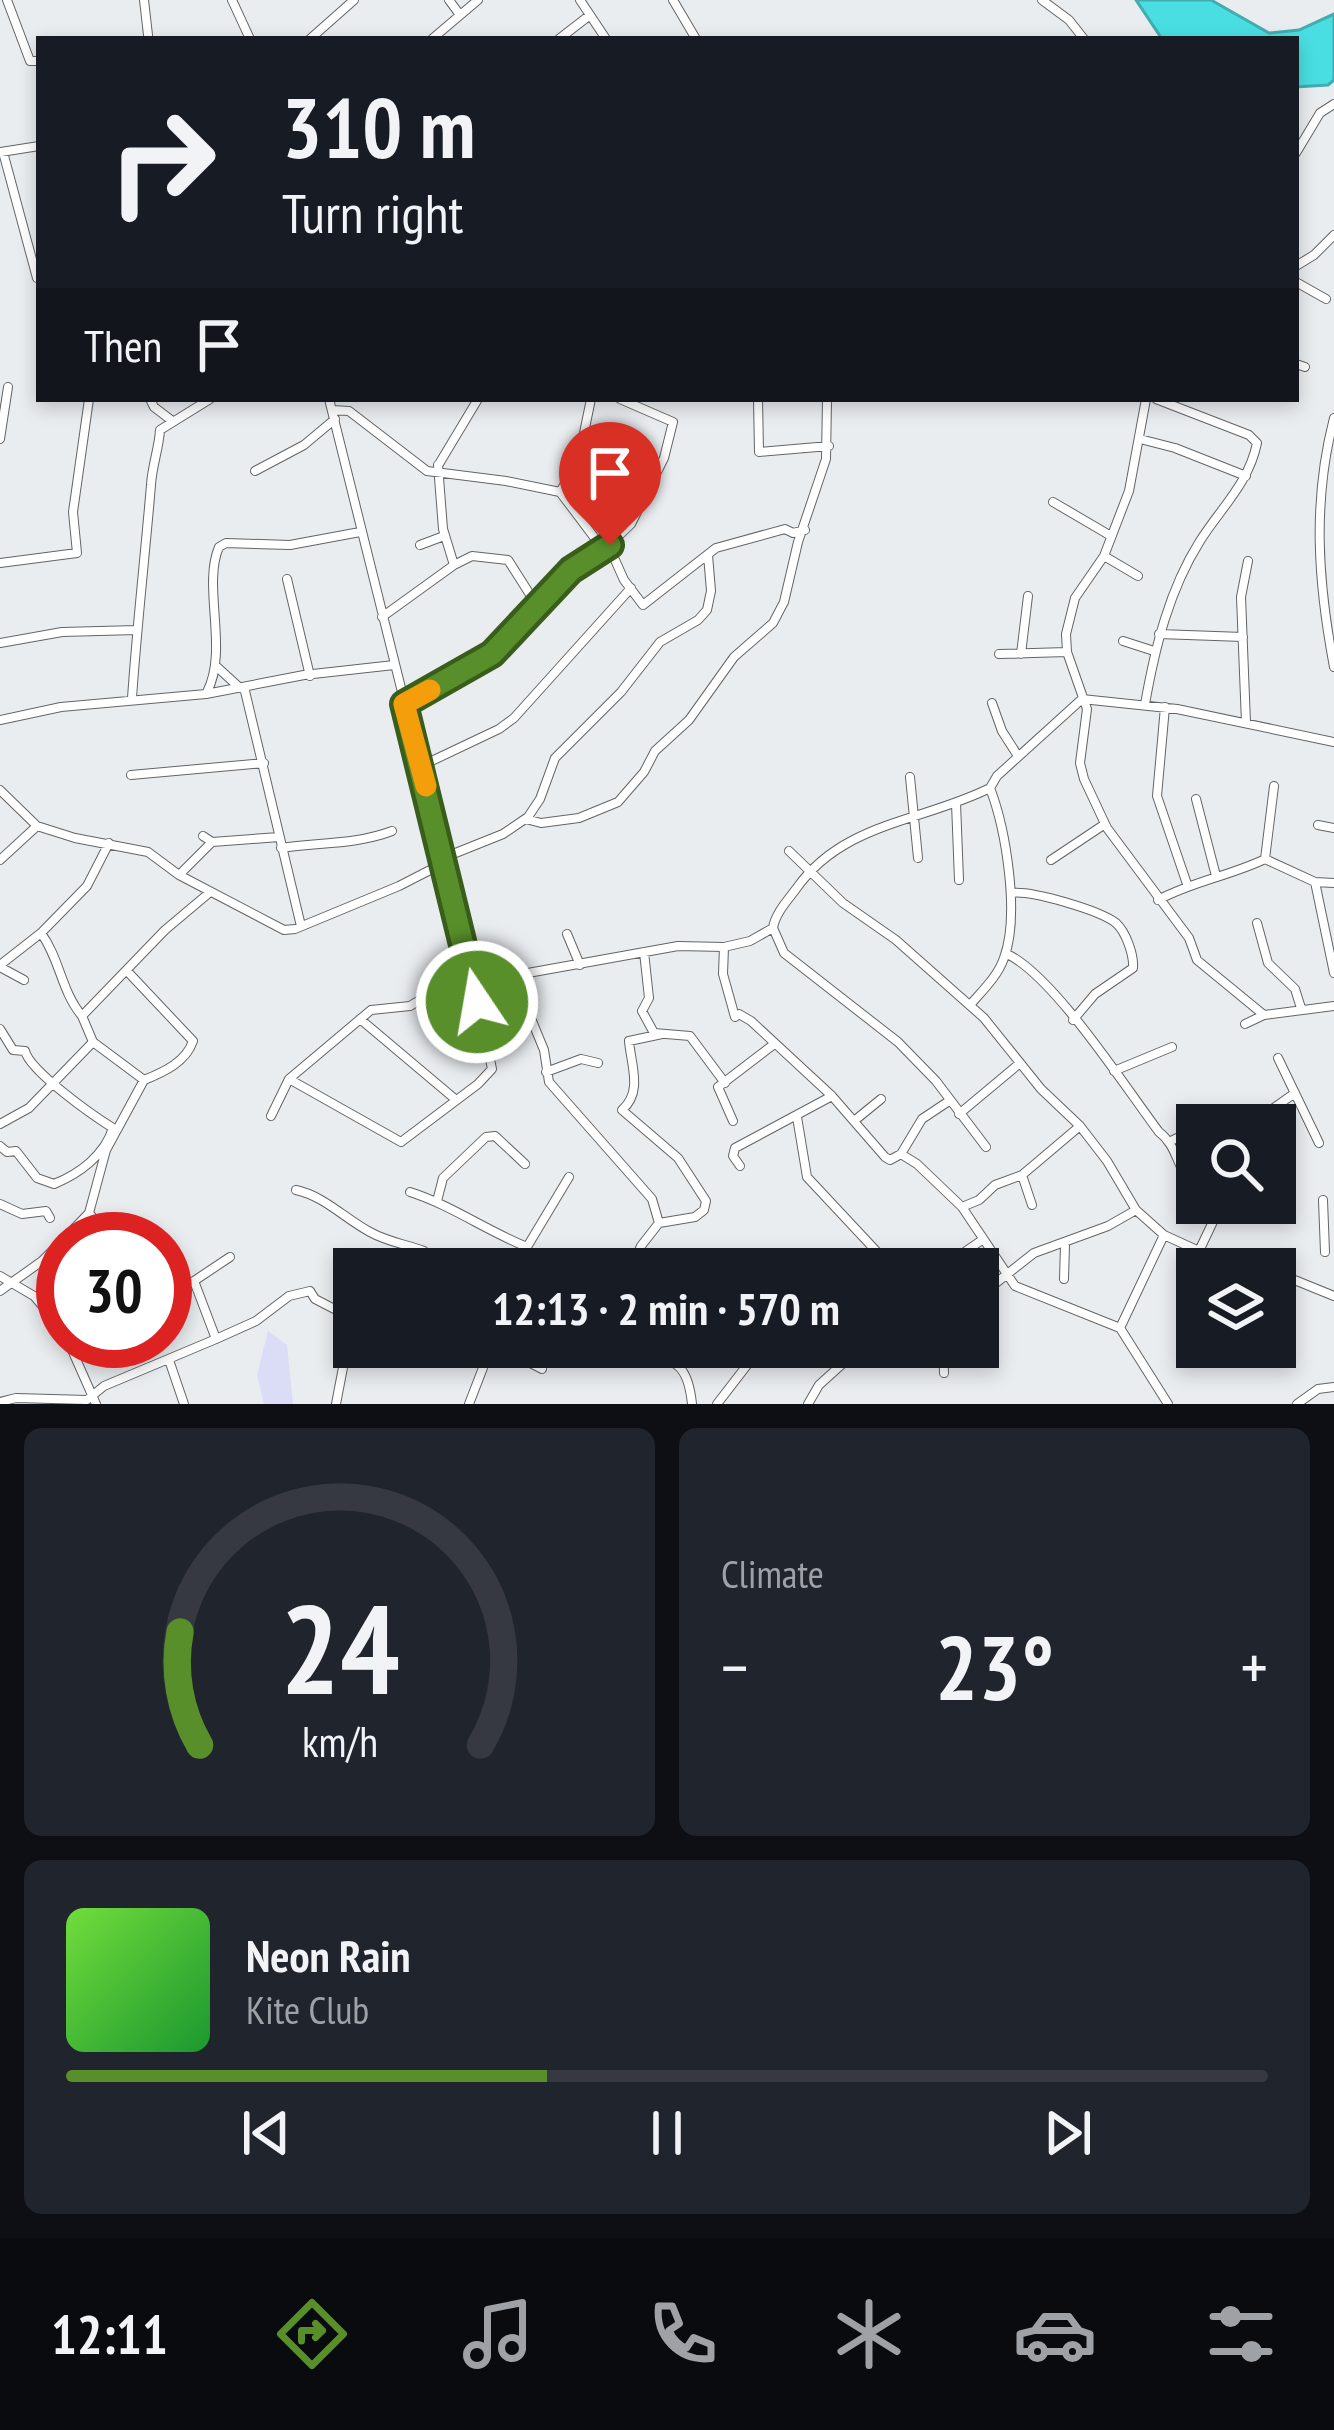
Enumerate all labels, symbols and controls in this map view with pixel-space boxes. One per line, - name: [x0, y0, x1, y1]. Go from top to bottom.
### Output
- text: 310 m: [282, 72, 475, 181]
- icon: right: [84, 84, 240, 240]
- text: Turn right: [282, 178, 463, 248]
- icon: arrive: [186, 312, 252, 378]
- text: Then: [84, 316, 162, 374]
- pin: [559, 422, 661, 545]
- icon: arrive: [577, 440, 643, 506]
- position arrow: [414, 939, 540, 1065]
- map controls: [1176, 1104, 1296, 1368]
- button: search: [1176, 1104, 1296, 1224]
- speed limit sign: 30: [36, 1212, 192, 1368]
- button: layers: [1176, 1248, 1296, 1368]
- text: 12:13 · 2 min · 570 m: [492, 1279, 840, 1337]
- text: Climate: [721, 1548, 824, 1599]
- text: 24: [280, 1567, 399, 1728]
- text: 23°: [935, 1608, 1054, 1725]
- text: −: [721, 1624, 748, 1709]
- text: +: [1241, 1624, 1268, 1709]
- text: km/h: [301, 1713, 378, 1769]
- text: Neon Rain: [246, 1926, 411, 1984]
- text: Kite Club: [246, 1984, 369, 2035]
- icon: previous: [233, 2100, 299, 2166]
- icon: pause: [634, 2100, 700, 2166]
- icon: next: [1035, 2100, 1101, 2166]
- icon: directions: [270, 2292, 354, 2376]
- icon: music: [456, 2292, 540, 2376]
- icon: phone: [641, 2292, 725, 2376]
- icon: climate: [827, 2292, 911, 2376]
- icon: car: [1013, 2292, 1097, 2376]
- icon: filters: [1199, 2292, 1283, 2376]
- text: 12:11: [51, 2299, 168, 2369]

